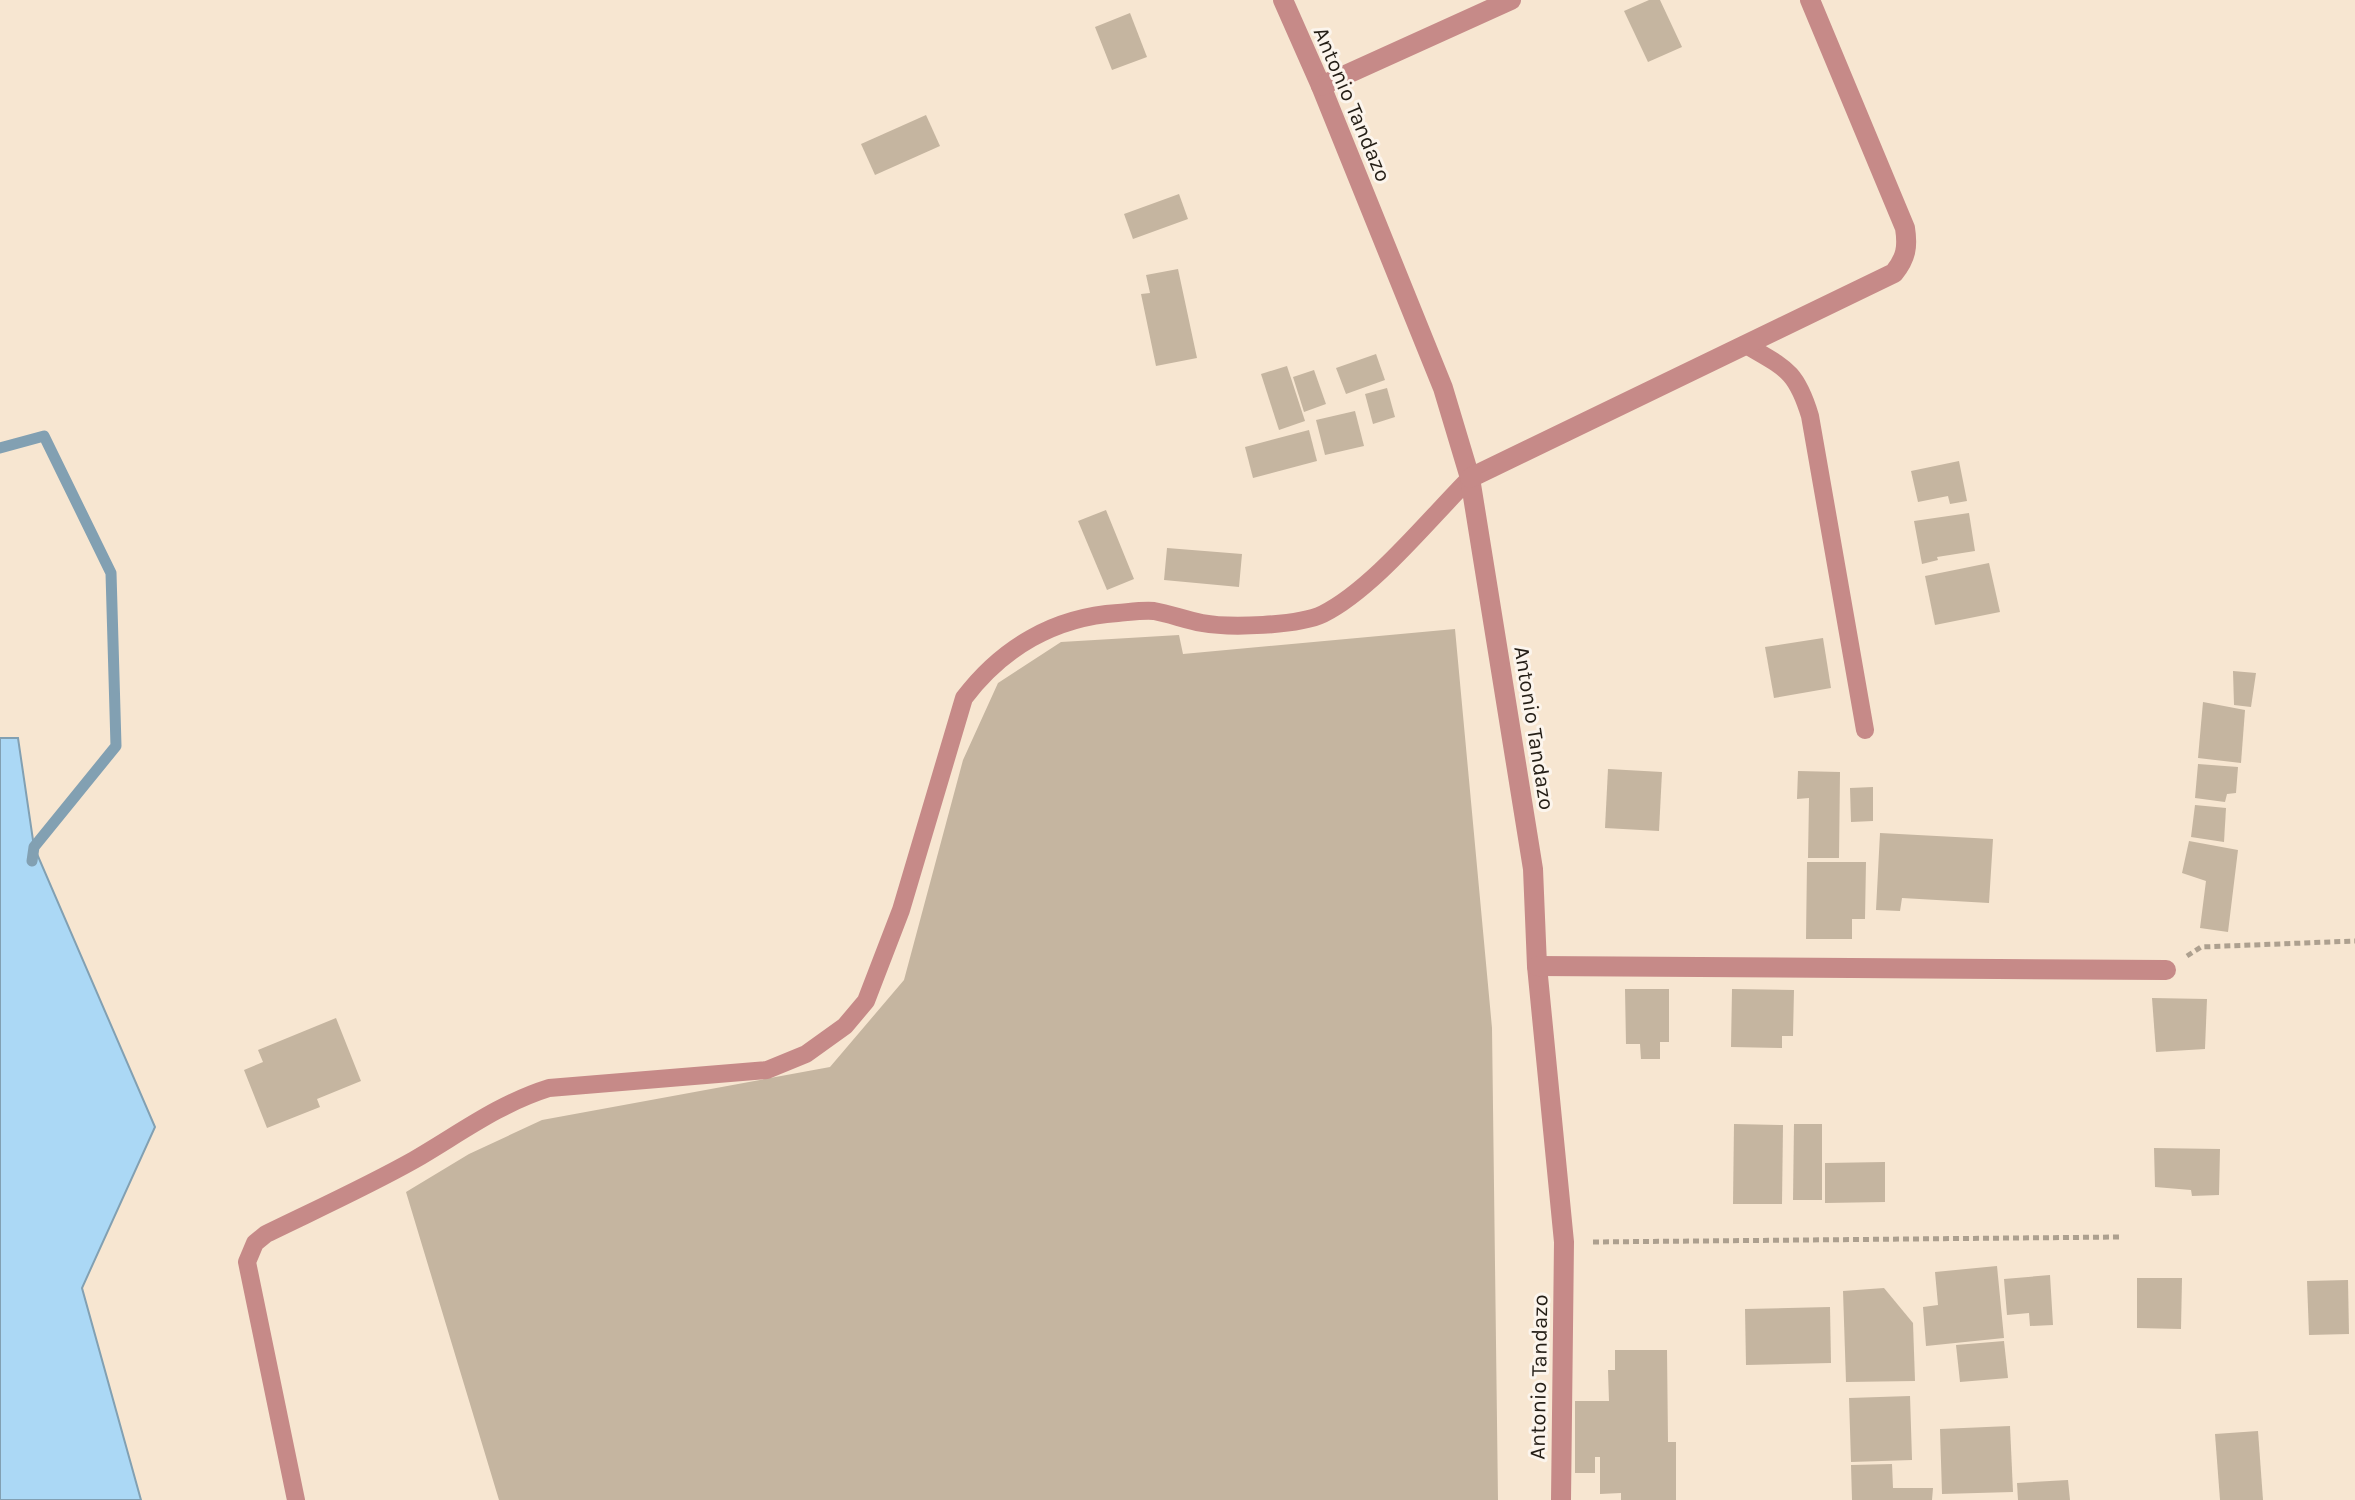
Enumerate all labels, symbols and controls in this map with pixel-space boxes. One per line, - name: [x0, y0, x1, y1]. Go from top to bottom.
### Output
- street label: Antonio Tandazo: [1308, 23, 1396, 186]
- street label: Antonio Tandazo: [1508, 644, 1560, 812]
- street label: Antonio Tandazo: [1525, 1294, 1553, 1460]

